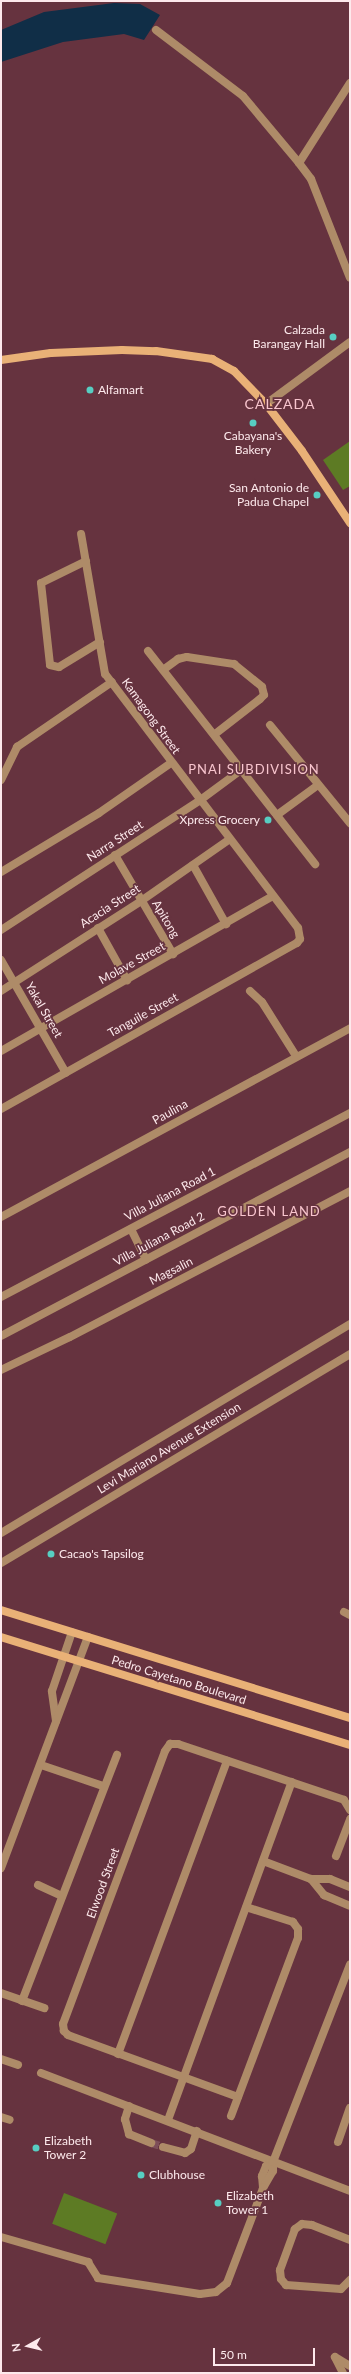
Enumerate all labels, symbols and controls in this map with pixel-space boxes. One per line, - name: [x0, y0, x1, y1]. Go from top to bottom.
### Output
- place label: Calzada Barangay Hall: [253, 323, 325, 351]
- marker: Calzada Barangay Hall: [328, 332, 338, 342]
- place label: Alfamart: [98, 383, 144, 397]
- marker: Alfamart: [85, 385, 95, 395]
- district label: CALZADA: [245, 396, 315, 412]
- marker: Cabayana's Bakery: [248, 418, 258, 428]
- place label: Cabayana's Bakery: [224, 429, 282, 457]
- place label: San Antonio de Padua Chapel: [229, 481, 309, 509]
- marker: San Antonio de Padua Chapel: [312, 490, 322, 500]
- street label: Kamagong Street: [119, 675, 183, 757]
- district label: PNAI SUBDIVISION: [188, 761, 320, 777]
- place label: Xpress Grocery: [180, 813, 260, 827]
- marker: Xpress Grocery: [263, 815, 273, 825]
- street label: Narra Street: [84, 817, 146, 865]
- street label: Acacia Street: [77, 881, 143, 931]
- street label: Apitong: [149, 897, 183, 941]
- street label: Molave Street: [96, 939, 168, 987]
- street label: Yakal Street: [22, 980, 66, 1040]
- street label: Tanguile Street: [105, 990, 181, 1040]
- street label: Paulina: [150, 1096, 190, 1128]
- street label: Villa Juliana Road 1: [122, 1164, 218, 1224]
- district label: GOLDEN LAND: [217, 1203, 321, 1219]
- street label: Villa Juliana Road 2: [111, 1209, 207, 1269]
- street label: Magsalin: [147, 1254, 195, 1288]
- street label: Levi Mariano Avenue Extension: [94, 1399, 244, 1497]
- place label: Cacao's Tapsilog: [59, 1547, 144, 1561]
- marker: Cacao's Tapsilog: [46, 1549, 56, 1559]
- street label: Pedro Cayetano Boulevard: [110, 1653, 248, 1707]
- street label: Elwood Street: [84, 1846, 122, 1920]
- place label: Elizabeth Tower 2: [44, 2134, 92, 2162]
- marker: Elizabeth Tower 2: [31, 2143, 41, 2153]
- place label: Clubhouse: [149, 2168, 205, 2182]
- marker: Clubhouse: [136, 2170, 146, 2180]
- place label: Elizabeth Tower 1: [226, 2189, 274, 2217]
- marker: Elizabeth Tower 1: [213, 2198, 223, 2208]
- north arrow: [8, 2326, 48, 2366]
- scale bar: [215, 2340, 317, 2366]
- text: N: [9, 2343, 23, 2353]
- text: 50 m: [220, 2347, 247, 2362]

